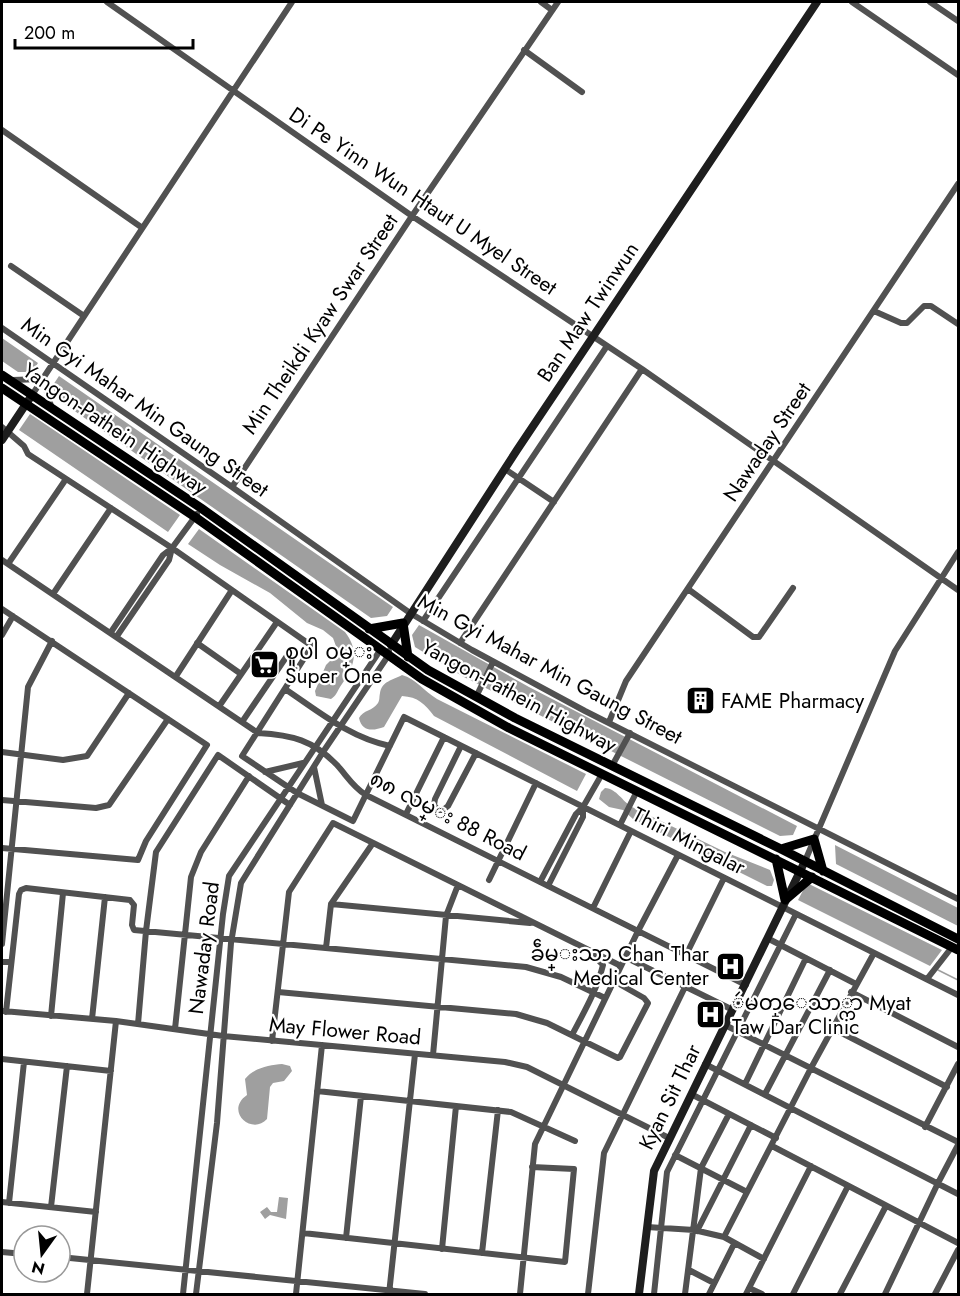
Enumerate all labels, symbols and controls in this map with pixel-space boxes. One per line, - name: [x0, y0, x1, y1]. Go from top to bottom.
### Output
- scale bar: [15, 12, 194, 50]
- text: 200 m: [24, 20, 75, 46]
- street label: Di Pe Yinn Wun Htaut U Myel Street: [283, 100, 563, 302]
- street label: Min Theikdi Kyaw Swar Street: [235, 208, 405, 440]
- street label: Ban Maw Twinwun: [530, 236, 646, 388]
- street label: Min Gyi Mahar Min Gaung Street: [15, 310, 275, 504]
- street label: Yangon-Pathein Highway: [17, 356, 214, 503]
- street label: Nawaday Street: [716, 376, 818, 508]
- street label: Min Gyi Mahar Min Gaung Street: [412, 586, 688, 752]
- street label: Yangon-Pathein Highway: [416, 632, 623, 761]
- place label: စူပါ ၀မ္း Super One: [285, 637, 382, 691]
- supermarket icon: စူပါ ၀မ္း Super One: [248, 648, 280, 680]
- building icon: FAME Pharmacy: [684, 685, 716, 717]
- place label: FAME Pharmacy: [721, 686, 865, 716]
- street label: ၈၈ လမ္း 88 Road: [364, 764, 531, 870]
- street label: Thiri Mingalar: [627, 800, 751, 883]
- street label: Nawaday Road: [181, 880, 227, 1016]
- place label: ခဵမ္းသာ Chan Thar Medical Center: [530, 938, 710, 993]
- hospital icon: ခဵမ္းသာ Chan Thar Medical Center: [714, 950, 746, 982]
- place label: ဴမတ္ေသာ္တာ Myat Taw Dar Clinic: [732, 988, 911, 1042]
- hospital icon: ဴမတ္ေသာ္တာ Myat Taw Dar Clinic: [695, 999, 727, 1031]
- street label: May Flower Road: [268, 1009, 422, 1053]
- street label: Kyan Sit Thar: [632, 1039, 709, 1155]
- north arrow: [12, 1224, 72, 1284]
- text: N: [29, 1255, 47, 1281]

